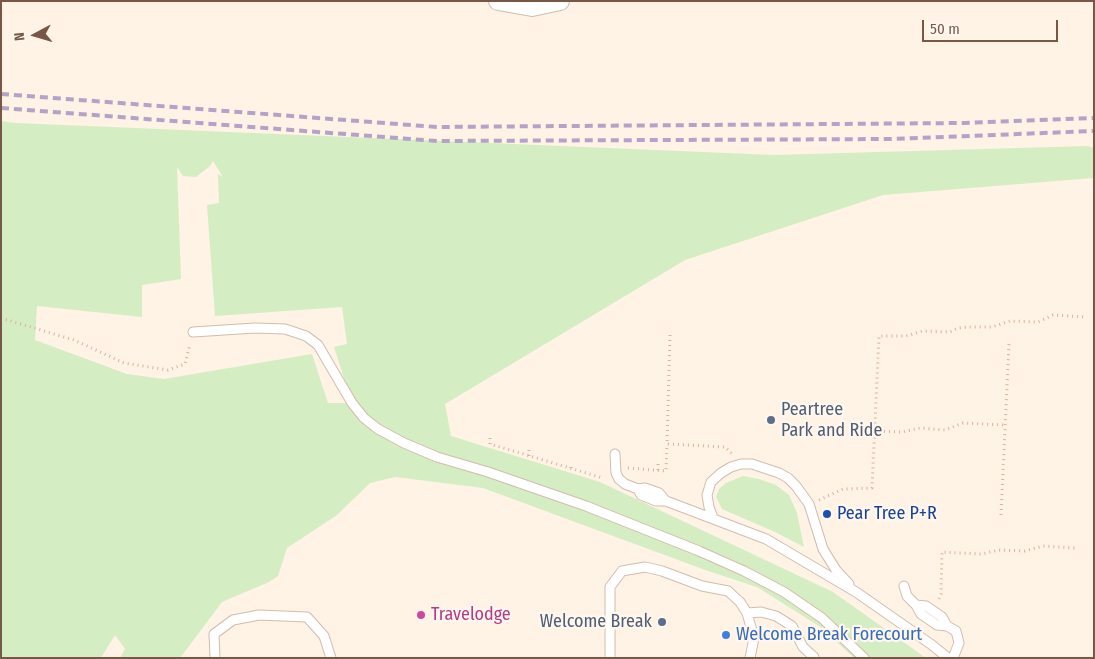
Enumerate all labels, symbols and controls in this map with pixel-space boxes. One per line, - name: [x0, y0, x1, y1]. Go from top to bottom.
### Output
- north arrow: [10, 10, 60, 60]
- scale bar: [925, 10, 1061, 42]
- text: 50 m: [930, 20, 960, 38]
- text: N: [11, 32, 28, 42]
- place label: Peartree Park and Ride: [781, 399, 882, 442]
- marker: Peartree Park and Ride: [765, 414, 777, 426]
- place label: Pear Tree P+R: [837, 503, 937, 525]
- marker: Pear Tree P+R: [821, 508, 833, 520]
- place label: Travelodge: [431, 604, 511, 626]
- marker: Travelodge: [415, 609, 427, 621]
- place label: Welcome Break: [540, 611, 652, 633]
- marker: Welcome Break: [656, 616, 668, 628]
- place label: Welcome Break Forecourt: [736, 624, 922, 646]
- marker: Welcome Break Forecourt: [720, 629, 732, 641]

